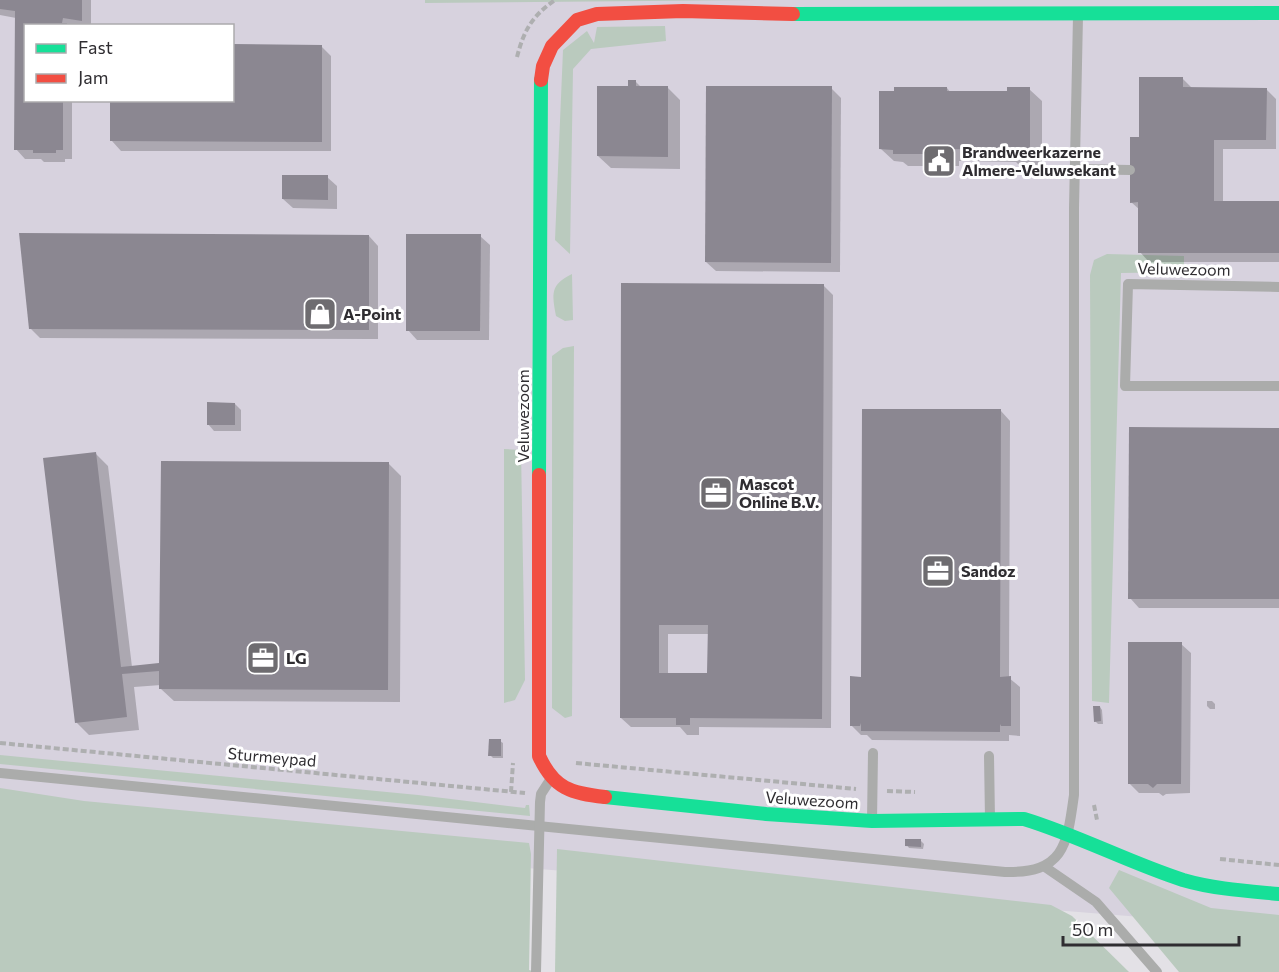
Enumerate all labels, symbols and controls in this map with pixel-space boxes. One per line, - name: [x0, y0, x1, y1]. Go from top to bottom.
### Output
- legend: [24, 24, 234, 102]
- text: Fast: [78, 36, 113, 58]
- text: Jam: [78, 66, 108, 88]
- place label: Brandweerkazerne Almere-Veluwsekant: [962, 142, 1116, 179]
- public building icon: Brandweerkazerne Almere-Veluwsekant: [921, 143, 957, 179]
- street label: Veluwezoom: [1137, 258, 1231, 279]
- shop icon: A-Point: [302, 296, 338, 332]
- place label: A-Point: [343, 304, 401, 323]
- street label: Veluwezoom: [513, 369, 532, 463]
- place label: Mascot Online B.V.: [739, 474, 819, 511]
- office icon: Mascot Online B.V.: [698, 475, 734, 511]
- office icon: Sandoz: [920, 553, 956, 589]
- place label: Sandoz: [961, 561, 1015, 580]
- office icon: LG: [245, 640, 281, 676]
- place label: LG: [286, 648, 307, 667]
- street label: Sturmeypad: [227, 743, 317, 770]
- street label: Veluwezoom: [765, 787, 859, 812]
- scale bar: [1063, 909, 1238, 947]
- text: 50 m: [1072, 918, 1113, 940]

